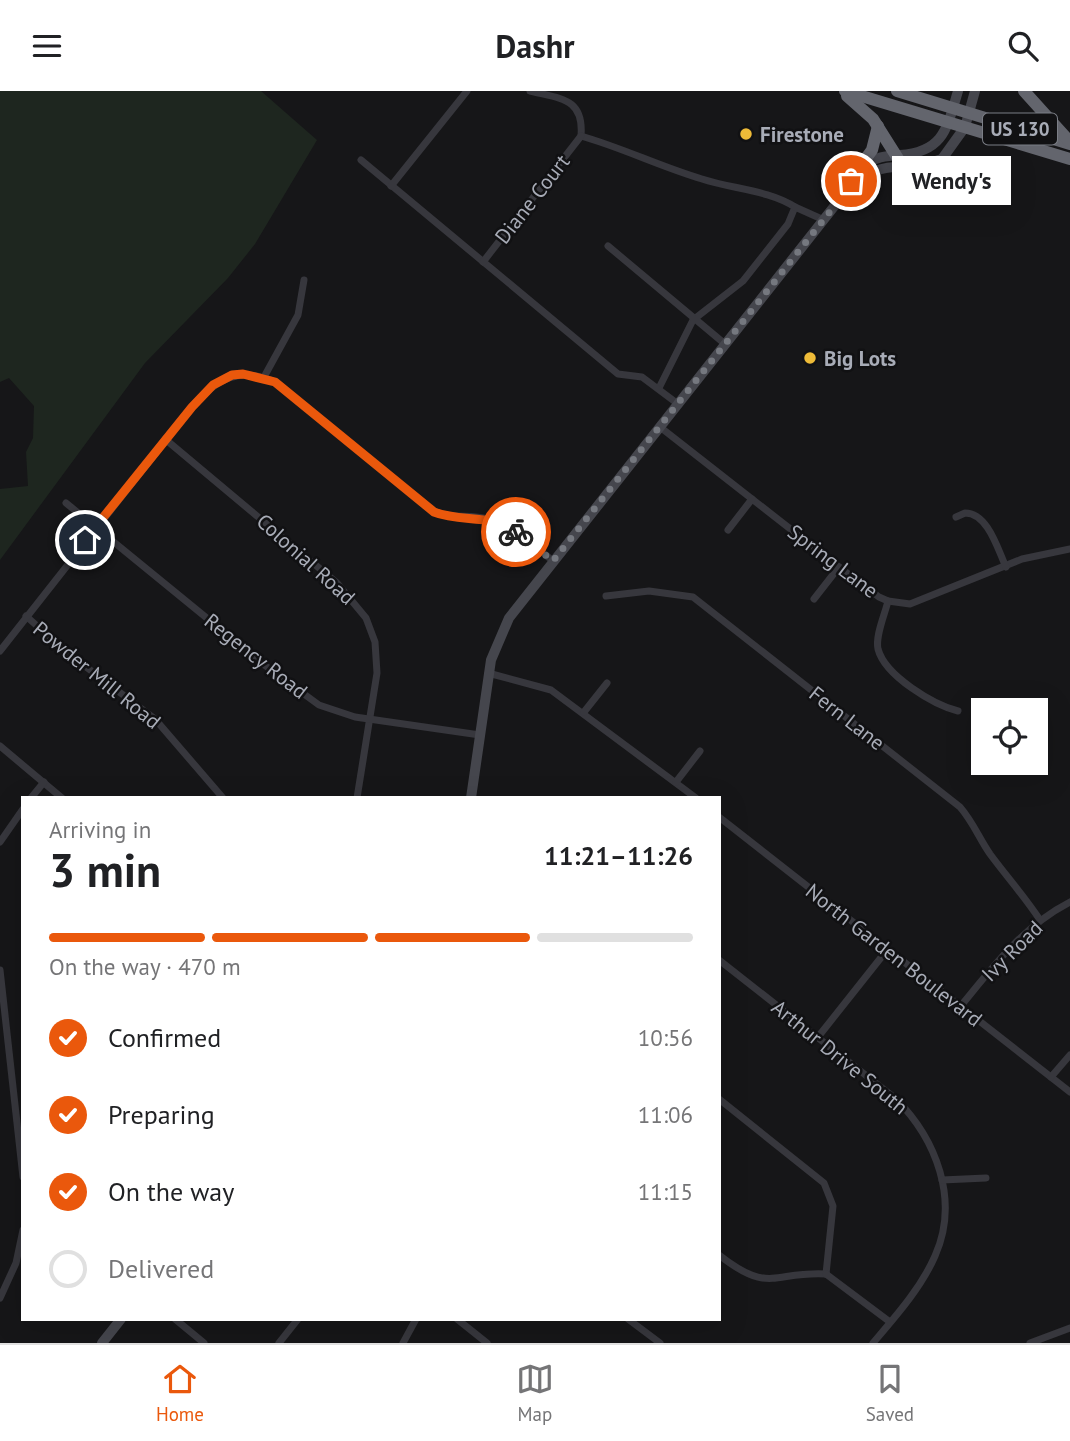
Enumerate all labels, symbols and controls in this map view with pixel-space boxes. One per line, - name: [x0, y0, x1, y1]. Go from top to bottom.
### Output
- text: Dashr: [496, 25, 574, 67]
- icon: menu: [28, 27, 66, 65]
- icon: search: [1004, 27, 1042, 65]
- road number: US 130: [983, 113, 1057, 145]
- place label: Firestone: [760, 121, 844, 148]
- marker: Firestone: [738, 126, 754, 142]
- street label: Diane Court: [489, 149, 575, 249]
- pin: [821, 151, 881, 211]
- callout: Wendy's: [893, 157, 1012, 205]
- icon: bag: [832, 162, 870, 200]
- text: Wendy's: [911, 166, 992, 195]
- place label: Big Lots: [824, 345, 896, 372]
- marker: Big Lots: [802, 350, 818, 366]
- courier: [481, 497, 551, 567]
- street label: Colonial Road: [251, 508, 361, 610]
- pin: [55, 510, 115, 570]
- icon: bike: [497, 513, 535, 551]
- street label: Spring Lane: [782, 518, 884, 604]
- icon: home: [66, 521, 104, 559]
- street label: Regency Road: [199, 607, 313, 705]
- street label: Powder Mill Road: [28, 615, 166, 735]
- street label: Fern Lane: [804, 680, 890, 756]
- map controls: [971, 698, 1048, 775]
- button: locate: [971, 698, 1048, 775]
- text: Arriving in: [49, 815, 151, 844]
- text: 11:21–11:26: [544, 839, 693, 872]
- text: 3 min: [49, 840, 161, 900]
- street label: North Garden Boulevard: [800, 878, 988, 1032]
- street label: Ivy Road: [976, 915, 1048, 987]
- text: On the way · 470 m: [49, 952, 241, 981]
- street label: Arthur Drive South: [766, 994, 914, 1120]
- icon: check: [49, 1019, 87, 1057]
- text: Confirmed: [108, 1021, 221, 1054]
- text: 10:56: [638, 1023, 693, 1052]
- icon: check: [49, 1096, 87, 1134]
- text: Preparing: [108, 1098, 215, 1131]
- text: 11:06: [638, 1100, 693, 1129]
- icon: check: [49, 1173, 87, 1211]
- text: On the way: [108, 1175, 234, 1208]
- text: 11:15: [638, 1177, 693, 1206]
- text: Delivered: [108, 1252, 214, 1285]
- tab: Home: [156, 1360, 204, 1426]
- tab: Map: [516, 1360, 554, 1426]
- tab: Saved: [866, 1360, 914, 1426]

